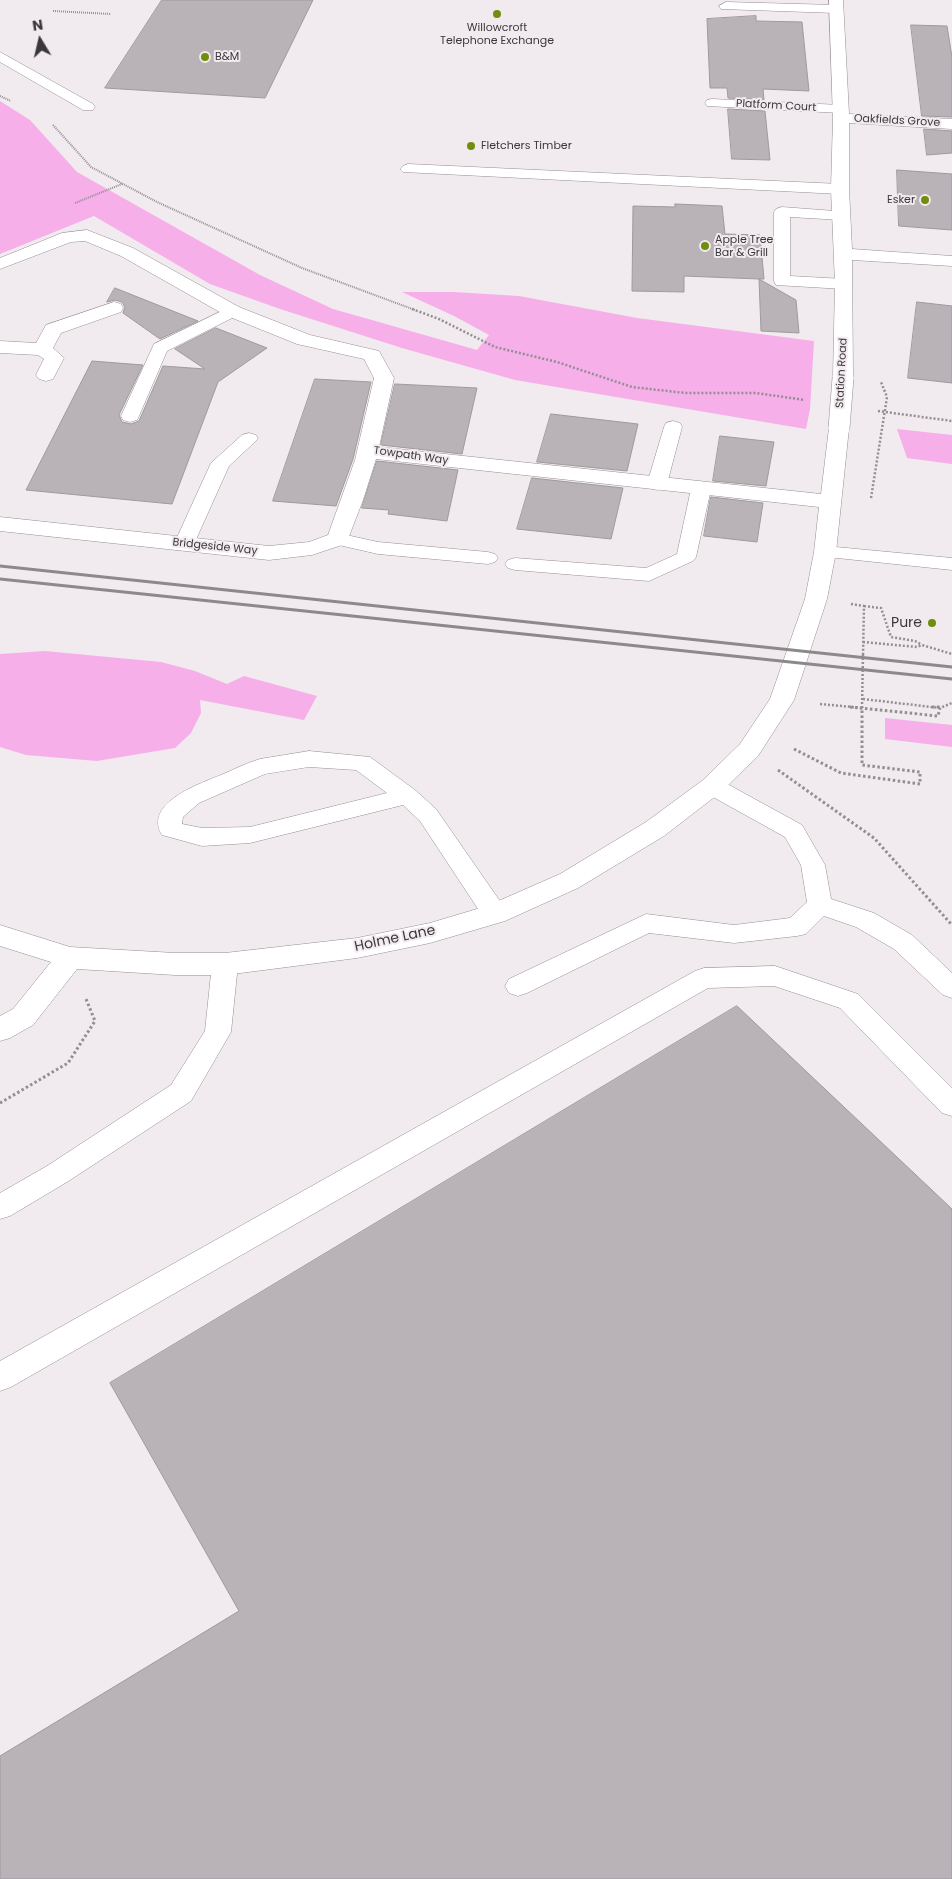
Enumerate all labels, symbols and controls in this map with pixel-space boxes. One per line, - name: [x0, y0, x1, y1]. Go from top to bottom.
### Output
- marker: Willowcroft Telephone Exchange: [491, 8, 503, 20]
- text: N: [31, 14, 44, 36]
- north arrow: [15, 15, 65, 65]
- place label: Willowcroft Telephone Exchange: [440, 21, 554, 47]
- place label: B&M: [215, 50, 239, 64]
- marker: B&M: [199, 51, 211, 63]
- street label: Platform Court: [736, 97, 816, 115]
- street label: Oakfields Grove: [854, 112, 940, 130]
- place label: Fletchers Timber: [481, 139, 572, 153]
- marker: Fletchers Timber: [465, 140, 477, 152]
- place label: Esker: [887, 193, 915, 207]
- marker: Esker: [919, 194, 931, 206]
- place label: Apple Tree Bar & Grill: [715, 233, 773, 259]
- marker: Apple Tree Bar & Grill: [699, 240, 711, 252]
- street label: Station Road: [834, 338, 850, 408]
- street label: Towpath Way: [373, 444, 449, 468]
- street label: Bridgeside Way: [172, 536, 258, 558]
- place label: Pure: [891, 615, 922, 631]
- marker: Pure: [926, 617, 938, 629]
- street label: Holme Lane: [353, 922, 437, 956]

